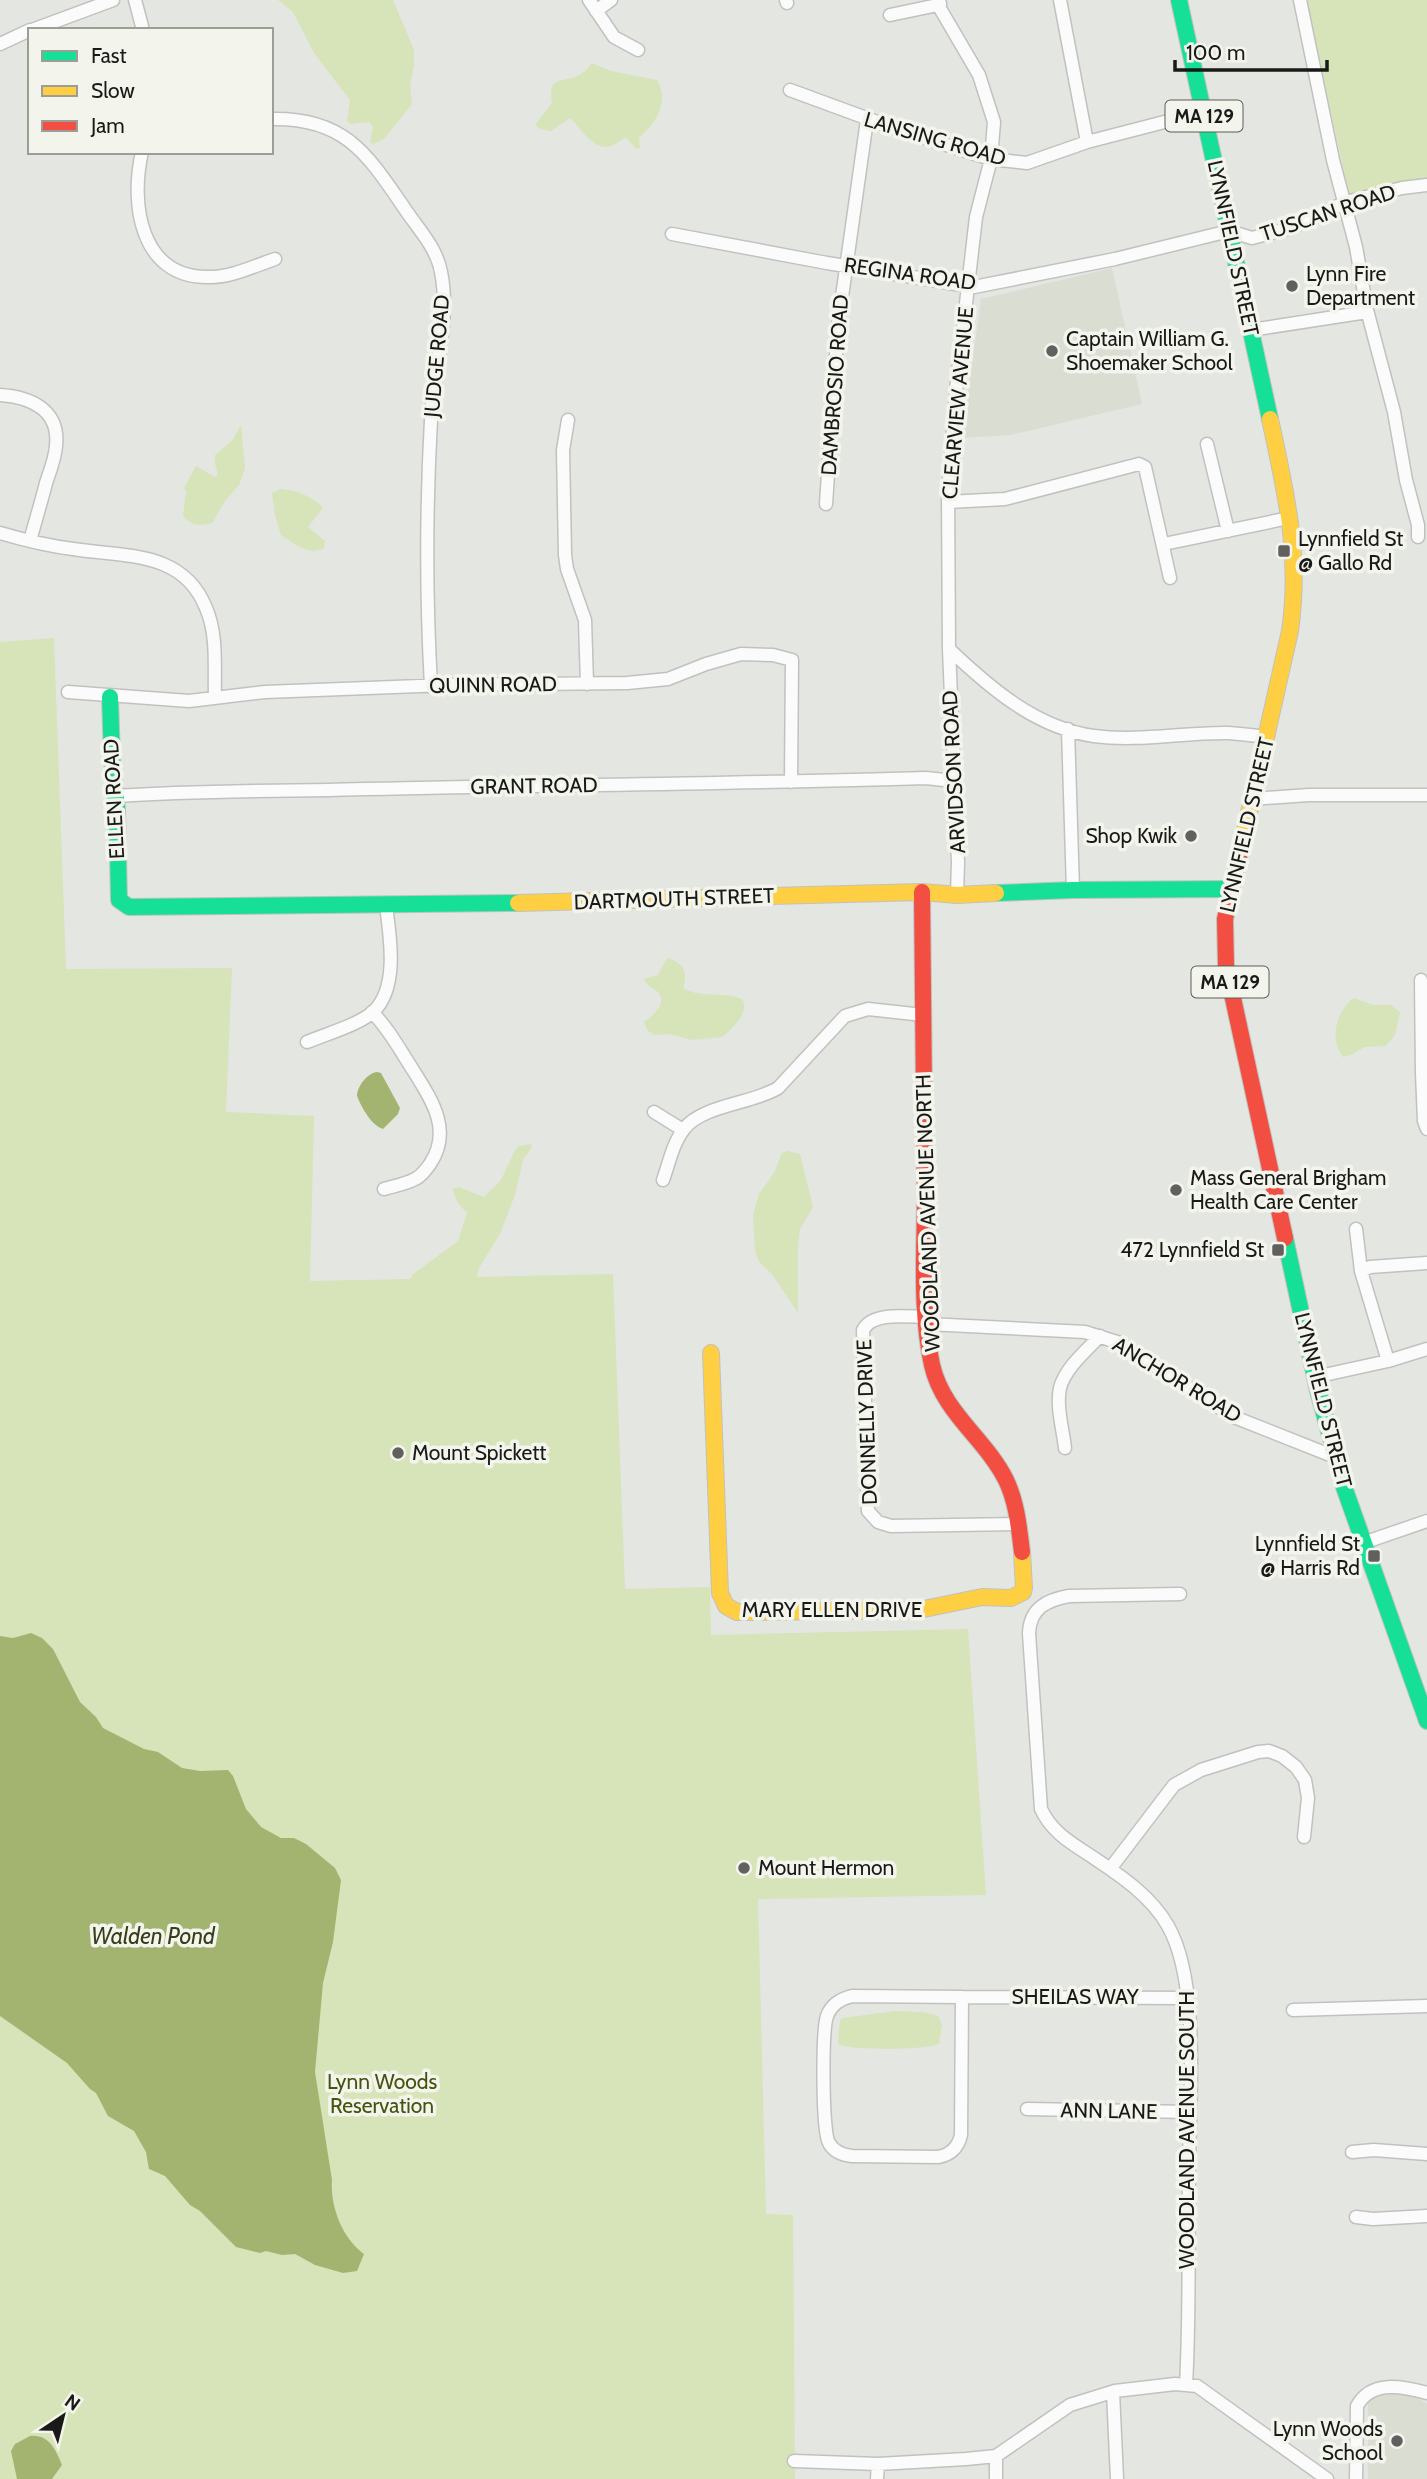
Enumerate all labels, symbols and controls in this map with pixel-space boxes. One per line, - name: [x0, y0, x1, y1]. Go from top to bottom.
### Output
- legend: [28, 28, 273, 154]
- scale bar: [1175, 28, 1327, 72]
- text: 100 m: [1186, 40, 1245, 65]
- text: Fast: [91, 43, 127, 68]
- text: Slow: [91, 78, 135, 103]
- road number: MA 129: [1166, 100, 1242, 132]
- street label: LANSING ROAD: [861, 106, 1009, 171]
- text: Jam: [90, 113, 125, 138]
- street label: LYNNFIELD STREET: [1203, 158, 1264, 338]
- street label: TUSCAN ROAD: [1257, 179, 1399, 246]
- street label: REGINA ROAD: [843, 252, 978, 295]
- place label: Lynn Fire Department: [1306, 261, 1415, 310]
- marker: Lynn Fire Department: [1284, 278, 1300, 294]
- street label: JUDGE ROAD: [419, 294, 454, 419]
- street label: DAMBROSIO ROAD: [816, 294, 853, 476]
- street label: CLEARVIEW AVENUE: [937, 306, 978, 500]
- place label: Captain William G. Shoemaker School: [1066, 326, 1233, 375]
- marker: Captain William G. Shoemaker School: [1044, 343, 1060, 359]
- place label: Lynnfield St @ Gallo Rd: [1298, 526, 1403, 575]
- marker: Lynnfield St @ Gallo Rd: [1276, 543, 1292, 559]
- street label: QUINN ROAD: [429, 671, 557, 698]
- street label: ARVIDSON ROAD: [937, 690, 970, 854]
- street label: LYNNFIELD STREET: [1214, 735, 1279, 915]
- street label: ELLEN ROAD: [98, 738, 129, 860]
- street label: GRANT ROAD: [470, 772, 598, 799]
- place label: Shop Kwik: [1085, 823, 1178, 848]
- marker: Shop Kwik: [1183, 828, 1199, 844]
- street label: DARTMOUTH STREET: [573, 883, 775, 914]
- road number: MA 129: [1192, 966, 1268, 998]
- street label: WOODLAND AVENUE NORTH: [910, 1074, 945, 1352]
- place label: Mass General Brigham Health Care Center: [1190, 1165, 1386, 1214]
- marker: Mass General Brigham Health Care Center: [1168, 1182, 1184, 1198]
- place label: 472 Lynnfield St: [1120, 1237, 1264, 1262]
- marker: 472 Lynnfield St: [1270, 1242, 1286, 1258]
- street label: LYNNFIELD STREET: [1290, 1310, 1357, 1490]
- street label: ANCHOR ROAD: [1108, 1331, 1246, 1428]
- street label: DONNELLY DRIVE: [851, 1339, 882, 1505]
- place label: Mount Spickett: [412, 1440, 546, 1465]
- marker: Mount Spickett: [390, 1445, 406, 1461]
- place label: Lynnfield St @ Harris Rd: [1255, 1531, 1360, 1580]
- marker: Lynnfield St @ Harris Rd: [1366, 1548, 1382, 1564]
- street label: MARY ELLEN DRIVE: [742, 1597, 922, 1622]
- place label: Mount Hermon: [758, 1855, 894, 1880]
- marker: Mount Hermon: [736, 1860, 752, 1876]
- water label: Walden Pond: [91, 1922, 216, 1950]
- street label: SHEILAS WAY: [1011, 1984, 1140, 2009]
- street label: WOODLAND AVENUE SOUTH: [1174, 1991, 1199, 2269]
- park label: Lynn Woods Reservation: [327, 2069, 437, 2118]
- street label: ANN LANE: [1060, 2097, 1158, 2124]
- north arrow: [28, 2381, 98, 2451]
- text: N: [60, 2389, 85, 2416]
- place label: Lynn Woods School: [1273, 2416, 1383, 2465]
- marker: Lynn Woods School: [1389, 2433, 1405, 2449]

